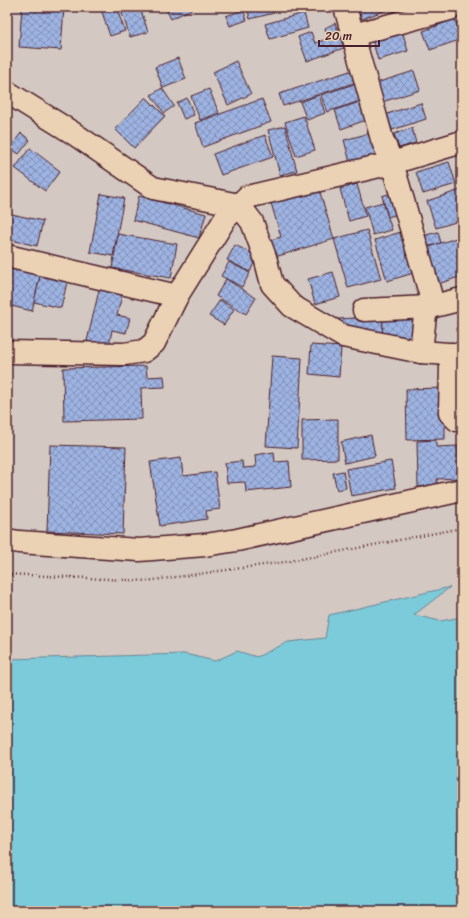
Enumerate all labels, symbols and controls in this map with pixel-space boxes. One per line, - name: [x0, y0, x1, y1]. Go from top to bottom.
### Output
- scale bar: [319, 22, 379, 48]
- text: 20 m: [325, 25, 352, 47]

